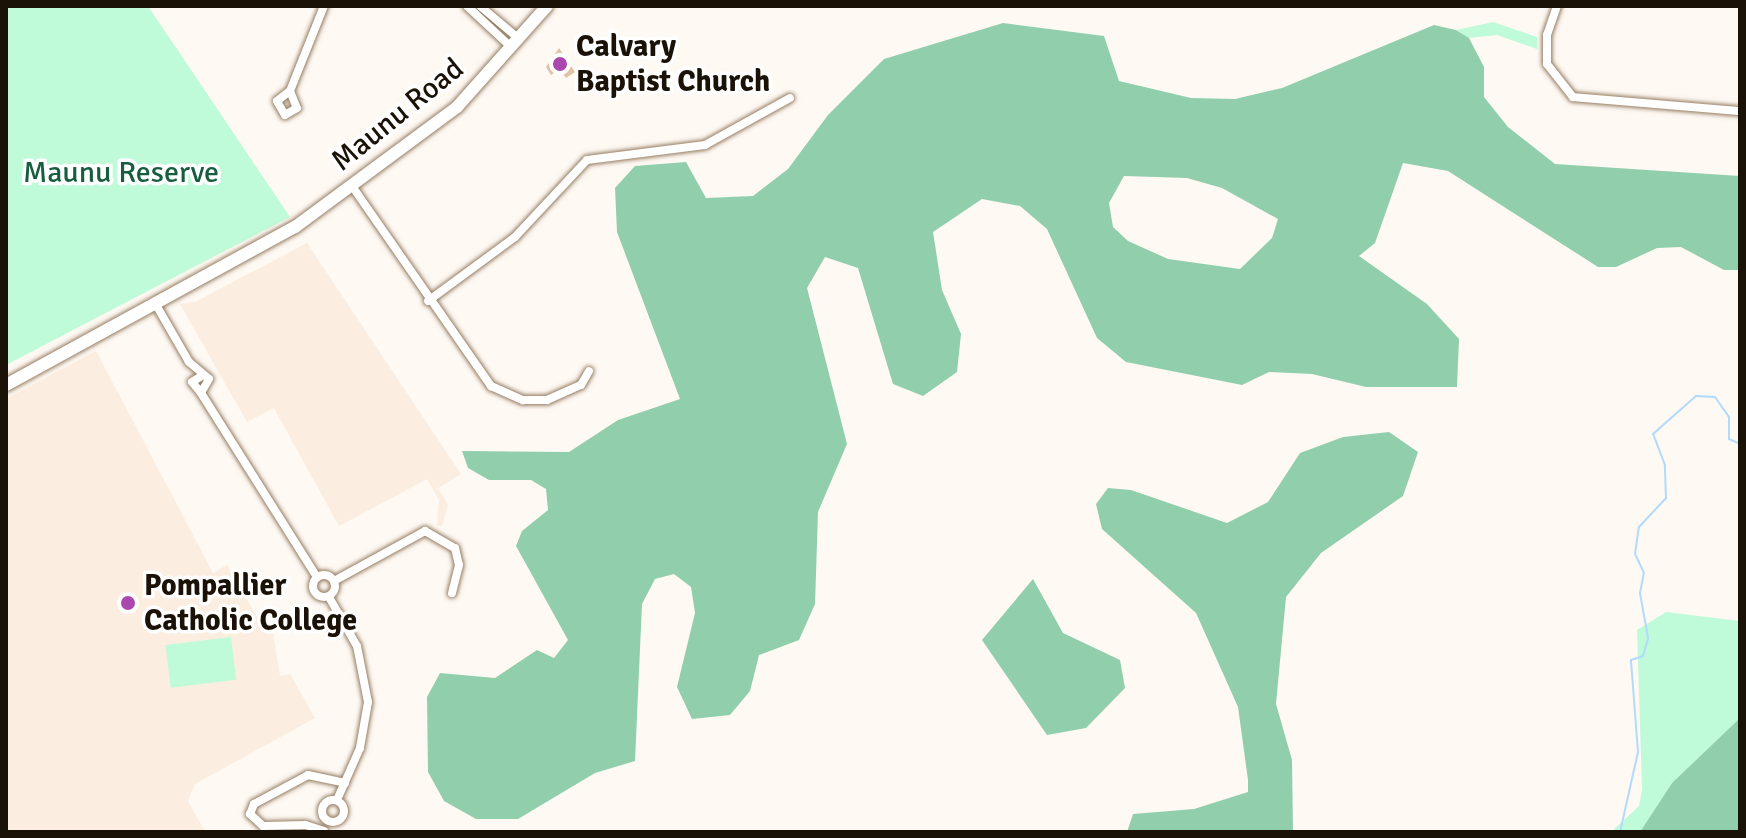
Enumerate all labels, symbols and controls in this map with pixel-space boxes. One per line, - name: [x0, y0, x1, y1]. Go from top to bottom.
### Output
- place label: Calvary Baptist Church: [576, 29, 770, 100]
- street label: Maunu Road: [325, 51, 471, 179]
- marker: Calvary Baptist Church: [551, 55, 569, 73]
- park label: Maunu Reserve: [23, 155, 219, 191]
- place label: Pompallier Catholic College: [144, 568, 357, 638]
- marker: Pompallier Catholic College: [119, 594, 137, 612]

